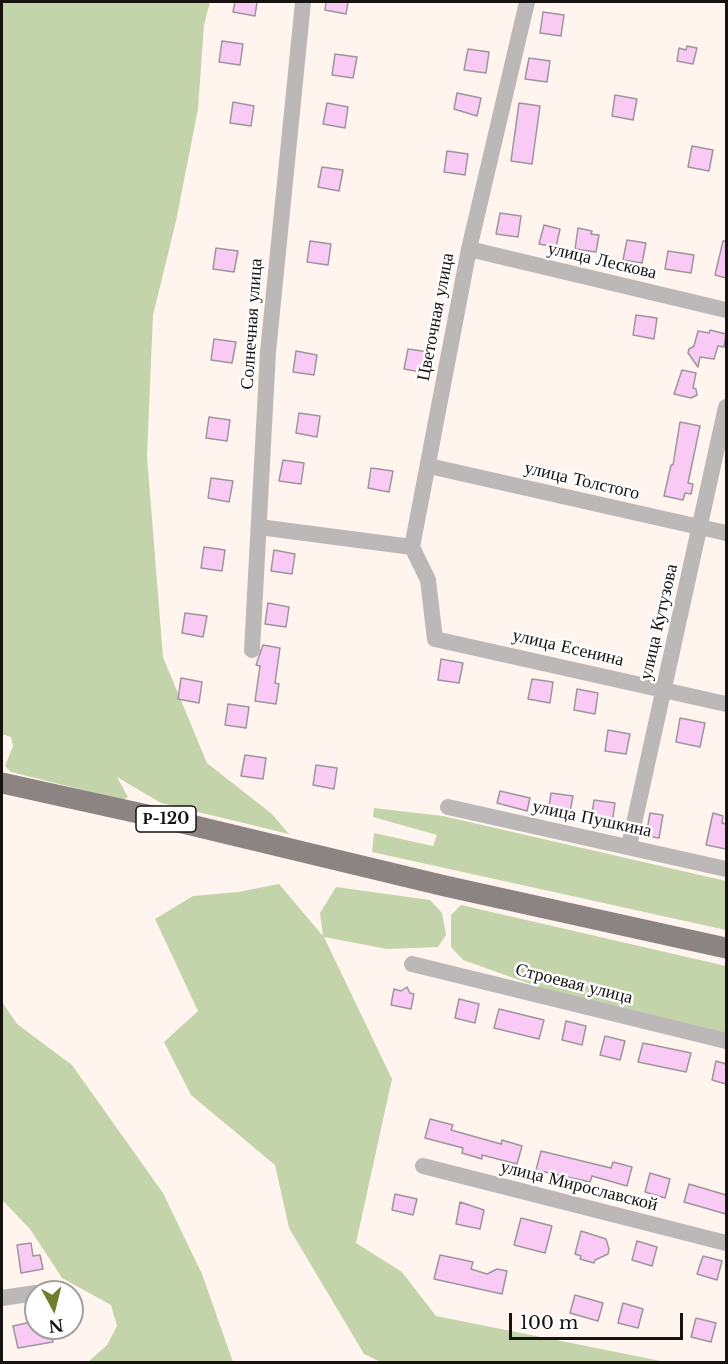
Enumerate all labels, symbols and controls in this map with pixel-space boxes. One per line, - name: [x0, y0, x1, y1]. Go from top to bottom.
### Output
- street label: улица Лескова: [545, 238, 659, 284]
- street label: Цветочная улица: [413, 251, 459, 383]
- street label: Солнечная улица: [237, 258, 267, 390]
- street label: улица Толстого: [522, 457, 642, 505]
- street label: улица Кутузова: [635, 562, 683, 682]
- street label: улица Есенина: [510, 625, 626, 671]
- street label: улица Пушкина: [530, 796, 654, 842]
- road number: Р-120: [136, 806, 196, 832]
- street label: Строевая улица: [513, 959, 635, 1009]
- street label: улица Мирославской: [498, 1156, 660, 1216]
- north arrow: [24, 1280, 84, 1340]
- scale bar: [512, 1301, 686, 1339]
- text: 100 m: [520, 1312, 578, 1334]
- text: N: [47, 1315, 65, 1337]

